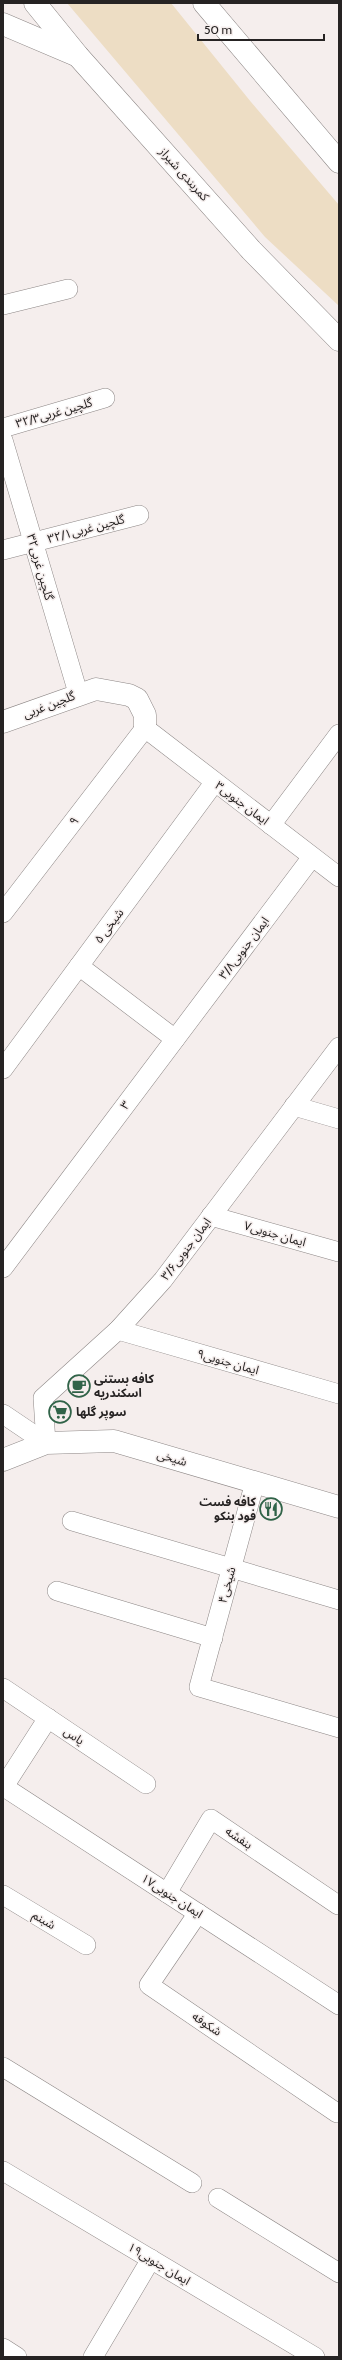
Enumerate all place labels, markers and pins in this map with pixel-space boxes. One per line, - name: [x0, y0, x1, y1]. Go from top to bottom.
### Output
- place label: کافه بستنی اسکندریه: [94, 1371, 154, 1400]
- cafe icon: کافه بستنی اسکندریه: [66, 1373, 92, 1399]
- supermarket icon: سوپر گلها: [47, 1399, 73, 1425]
- place label: سوپر گلها: [76, 1404, 126, 1421]
- place label: کافه فست فود بنکو: [199, 1494, 257, 1523]
- restaurant icon: کافه فست فود بنکو: [258, 1496, 284, 1522]

